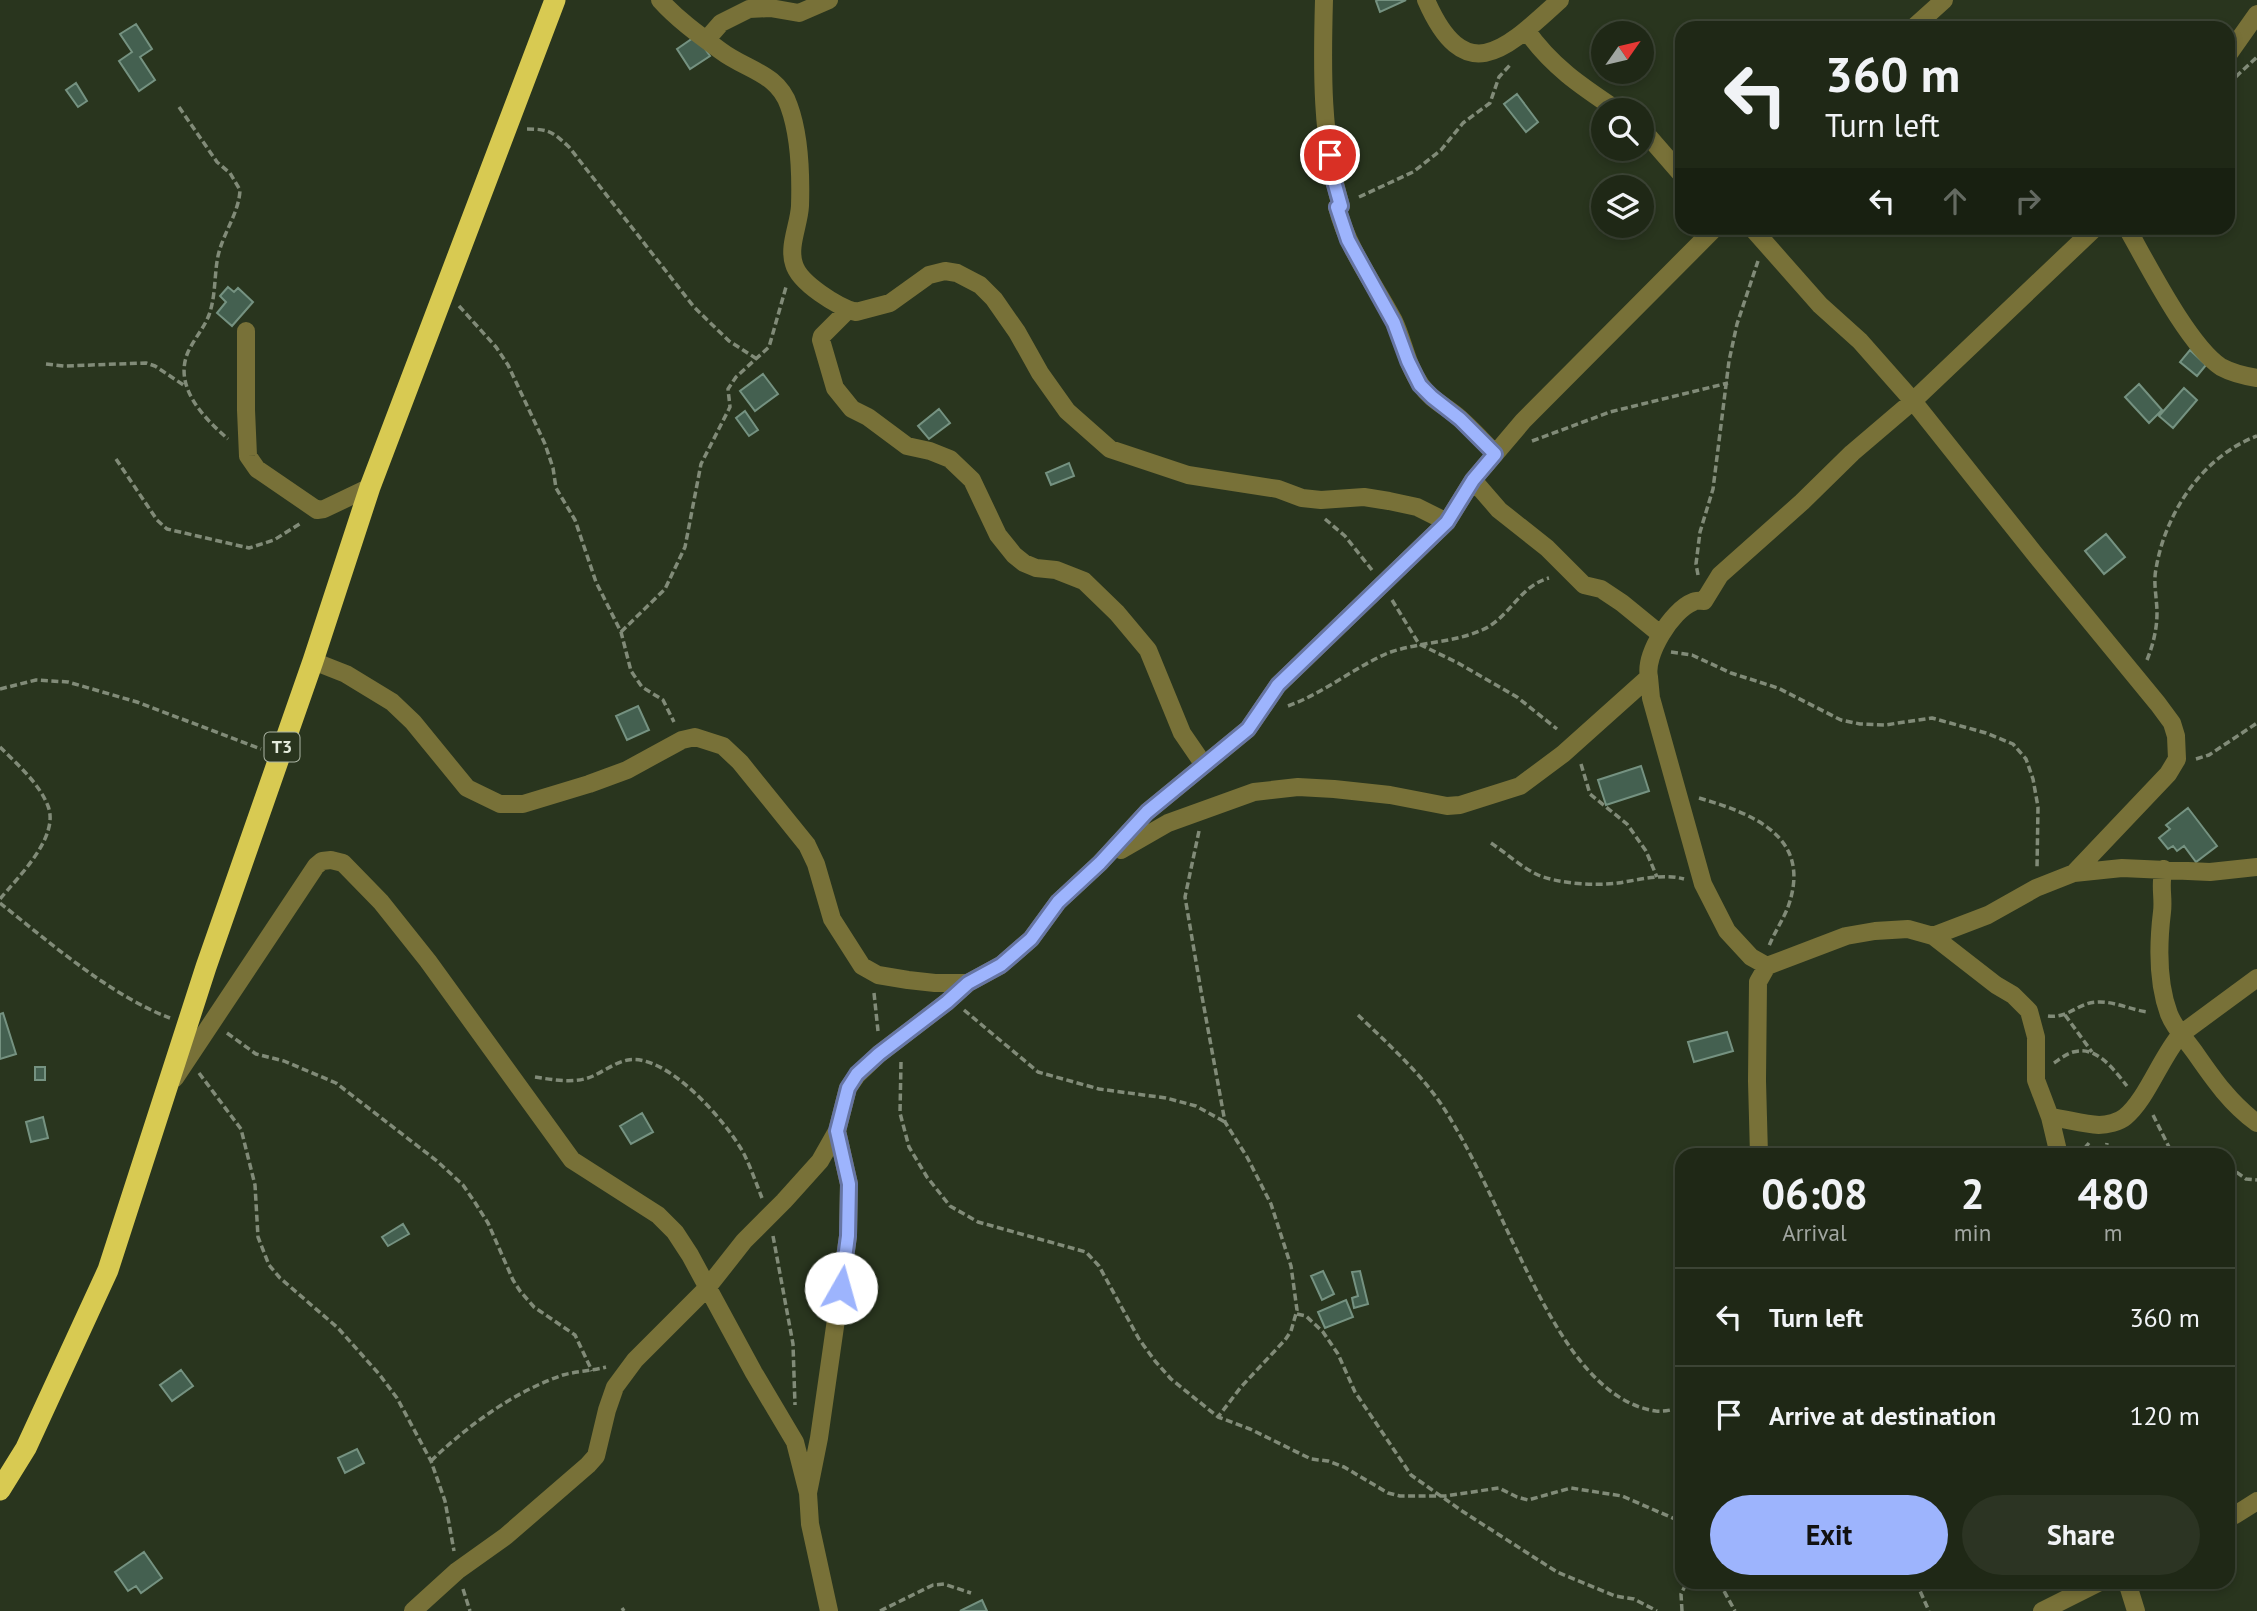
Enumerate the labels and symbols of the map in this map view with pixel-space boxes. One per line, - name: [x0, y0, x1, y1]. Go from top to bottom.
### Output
- north arrow: [1591, 21, 1654, 84]
- pin: [1300, 125, 1360, 185]
- road number: T3: [264, 732, 300, 762]
- position arrow: [804, 1251, 878, 1325]

